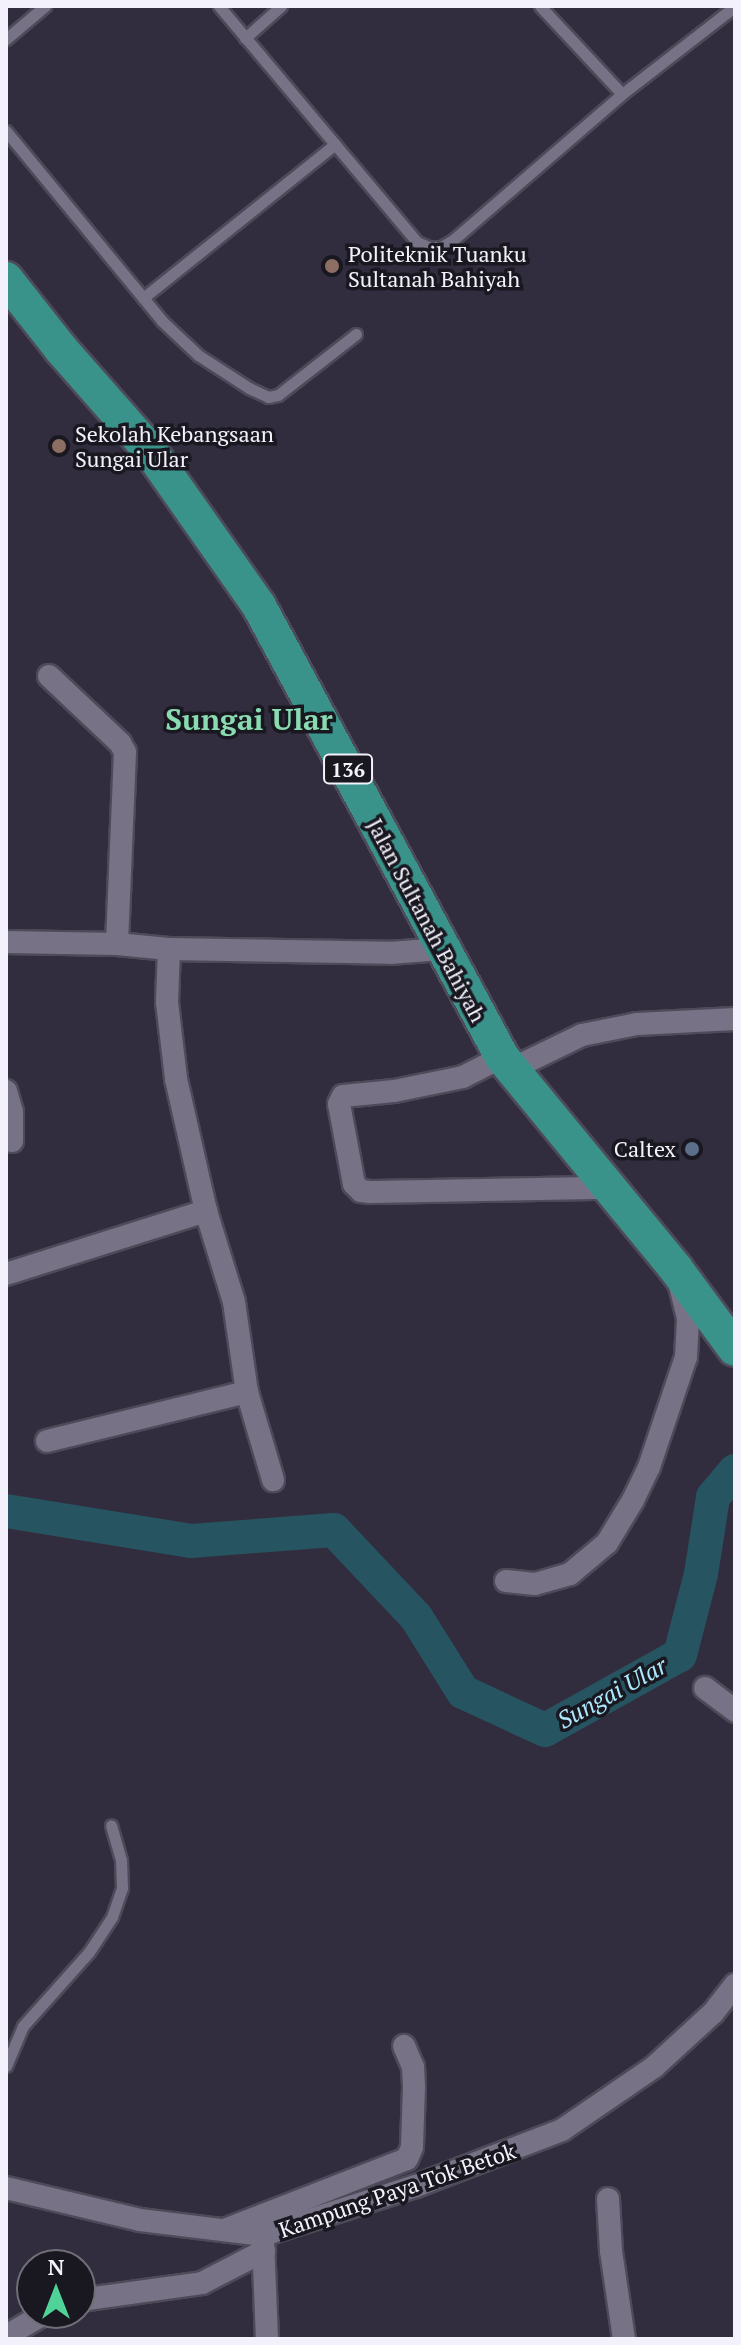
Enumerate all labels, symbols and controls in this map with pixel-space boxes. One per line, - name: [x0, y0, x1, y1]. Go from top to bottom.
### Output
- place label: Politeknik Tuanku Sultanah Bahiyah: [348, 240, 527, 292]
- marker: Politeknik Tuanku Sultanah Bahiyah: [323, 257, 341, 275]
- place label: Sekolah Kebangsaan Sungai Ular: [75, 420, 274, 472]
- marker: Sekolah Kebangsaan Sungai Ular: [50, 437, 68, 455]
- district label: Sungai Ular: [165, 701, 333, 737]
- road number: 136: [322, 753, 374, 785]
- street label: Jalan Sultanah Bahiyah: [362, 814, 492, 1026]
- place label: Caltex: [614, 1136, 676, 1162]
- marker: Caltex: [683, 1140, 701, 1158]
- water label: Sungai Ular: [552, 1651, 672, 1735]
- street label: Kampung Paya Tok Betok: [275, 2137, 519, 2243]
- north arrow: [16, 2249, 96, 2329]
- text: N: [48, 2252, 64, 2281]

